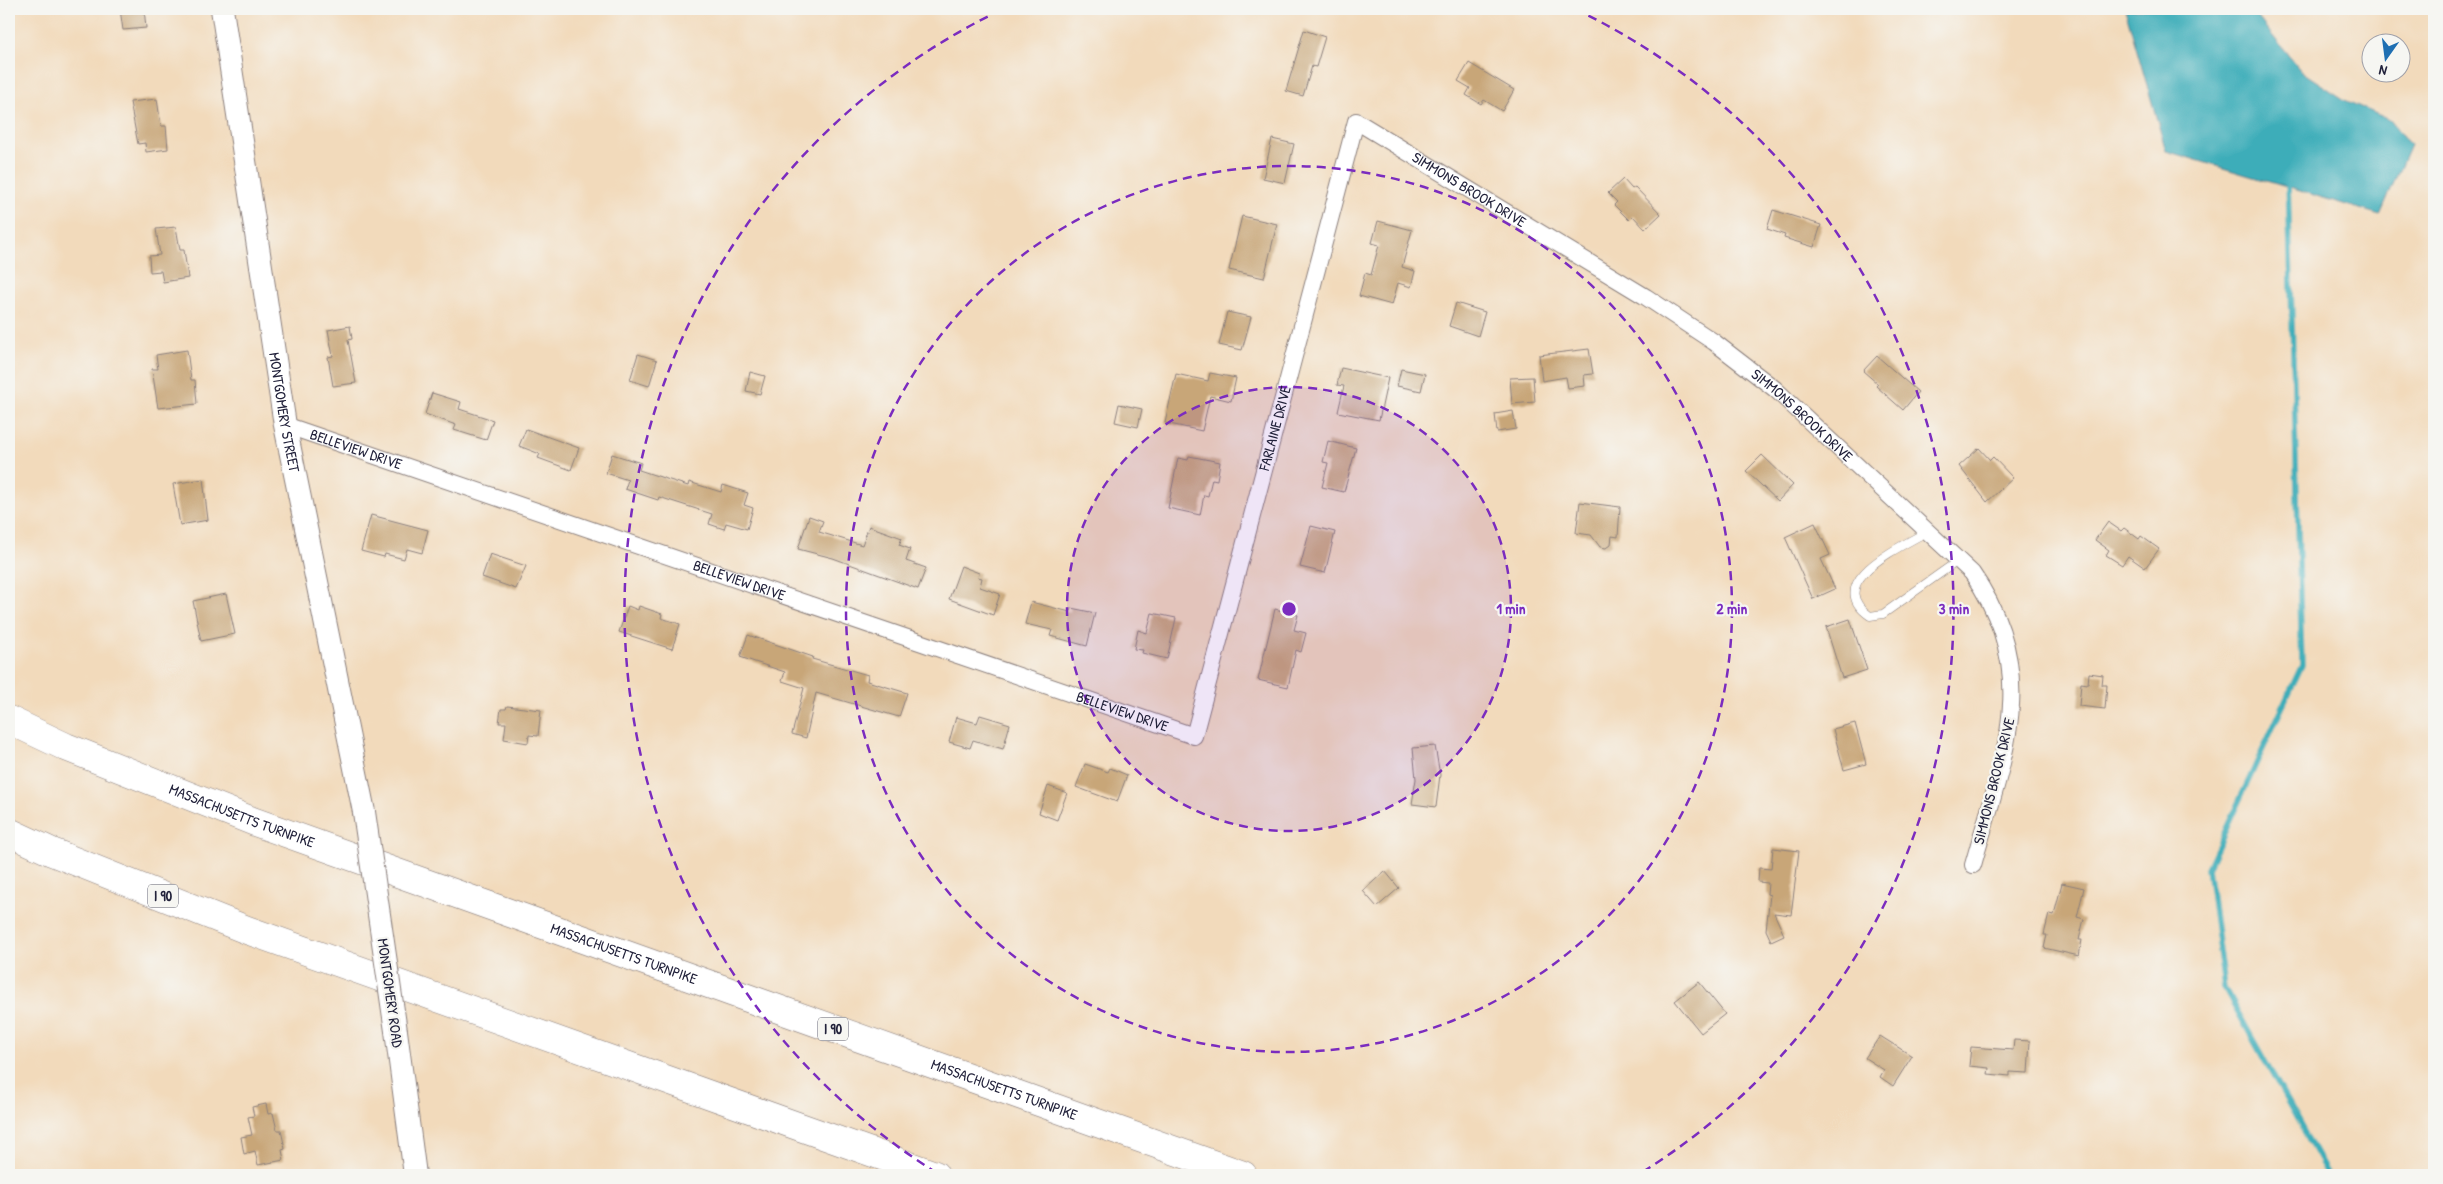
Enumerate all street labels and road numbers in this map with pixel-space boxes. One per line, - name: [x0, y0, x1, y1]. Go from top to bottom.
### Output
- street label: SIMMONS BROOK DRIVE: [1408, 147, 1531, 232]
- street label: MONTGOMERY STREET: [264, 351, 306, 475]
- street label: SIMMONS BROOK DRIVE: [1747, 364, 1858, 467]
- street label: FARLAINE DRIVE: [1253, 383, 1296, 474]
- street label: BELLEVIEW DRIVE: [307, 423, 405, 474]
- street label: BELLEVIEW DRIVE: [691, 554, 788, 605]
- street label: BELLEVIEW DRIVE: [1074, 686, 1172, 737]
- street label: SIMMONS BROOK DRIVE: [1968, 715, 2019, 846]
- street label: MASSACHUSETTS TURNPIKE: [166, 778, 318, 853]
- road number: I 90: [148, 884, 178, 908]
- street label: MASSACHUSETTS TURNPIKE: [548, 917, 700, 989]
- street label: MONTGOMERY ROAD: [372, 937, 409, 1050]
- road number: I 90: [818, 1018, 848, 1040]
- street label: MASSACHUSETTS TURNPIKE: [928, 1053, 1081, 1125]

